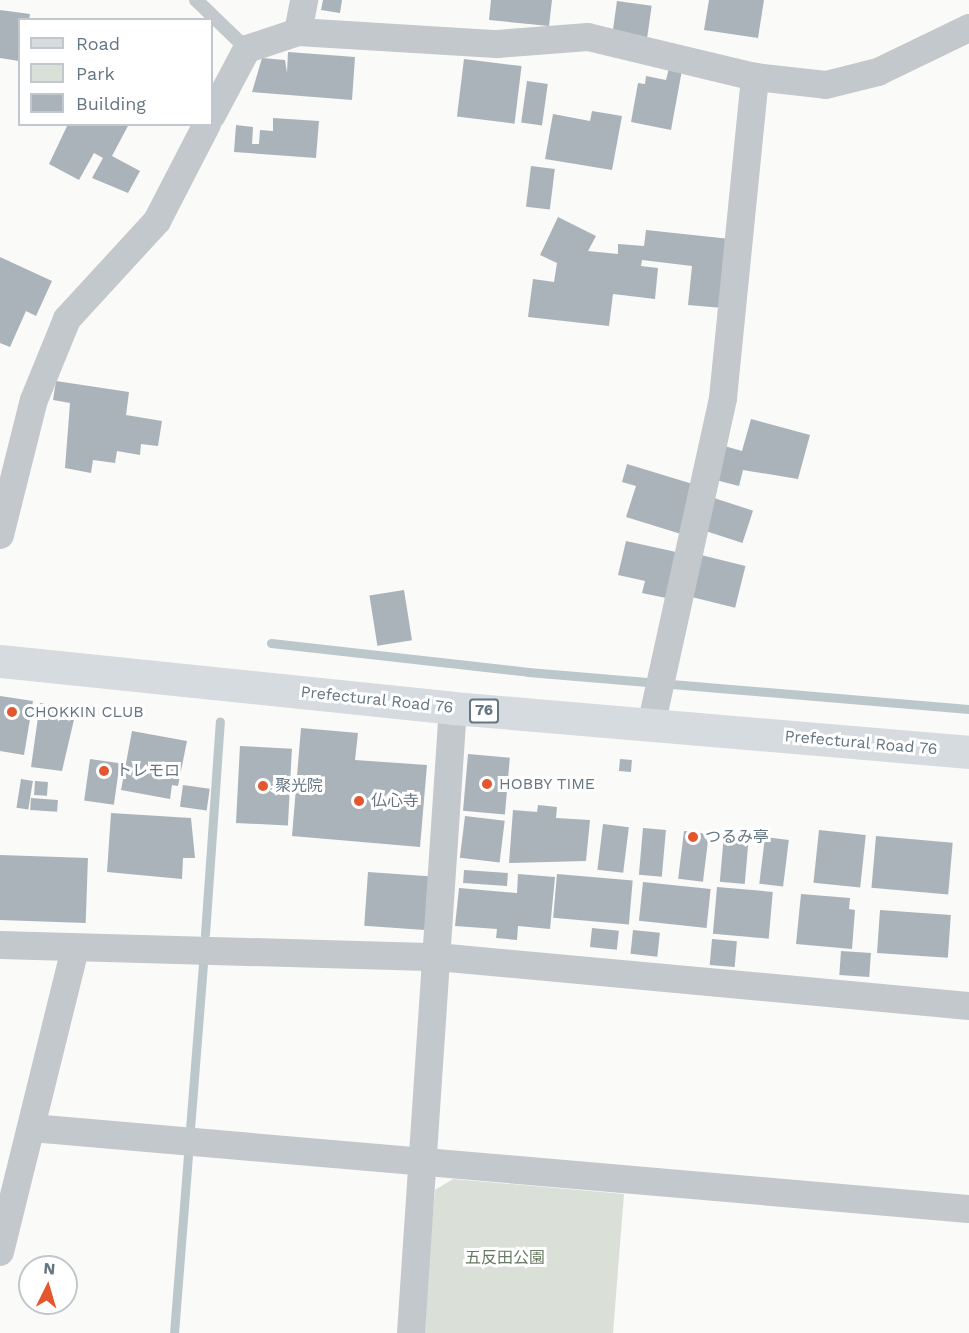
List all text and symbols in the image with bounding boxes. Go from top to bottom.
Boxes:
legend [18,18,213,126]
text: Road [76,33,120,54]
text: Park [76,63,115,84]
text: Building [76,93,146,114]
street label: Prefectural Road 76 [299,682,455,718]
road number: 76 [469,699,499,723]
place label: CHOKKIN CLUB [24,702,144,722]
marker: CHOKKIN CLUB [5,705,19,719]
street label: Prefectural Road 76 [783,727,939,759]
place label: トレモロ [116,761,180,781]
marker: トレモロ [97,764,111,778]
place label: HOBBY TIME [499,774,596,794]
place label: 聚光院 [275,776,323,796]
marker: HOBBY TIME [480,777,494,791]
marker: 聚光院 [256,779,270,793]
place label: 仏心寺 [371,791,419,811]
marker: 仏心寺 [352,794,366,808]
place label: つるみ亭 [705,827,769,847]
marker: つるみ亭 [686,830,700,844]
park label: 五反田公園 [465,1248,545,1268]
north arrow [18,1255,78,1315]
text: N [43,1259,56,1279]

